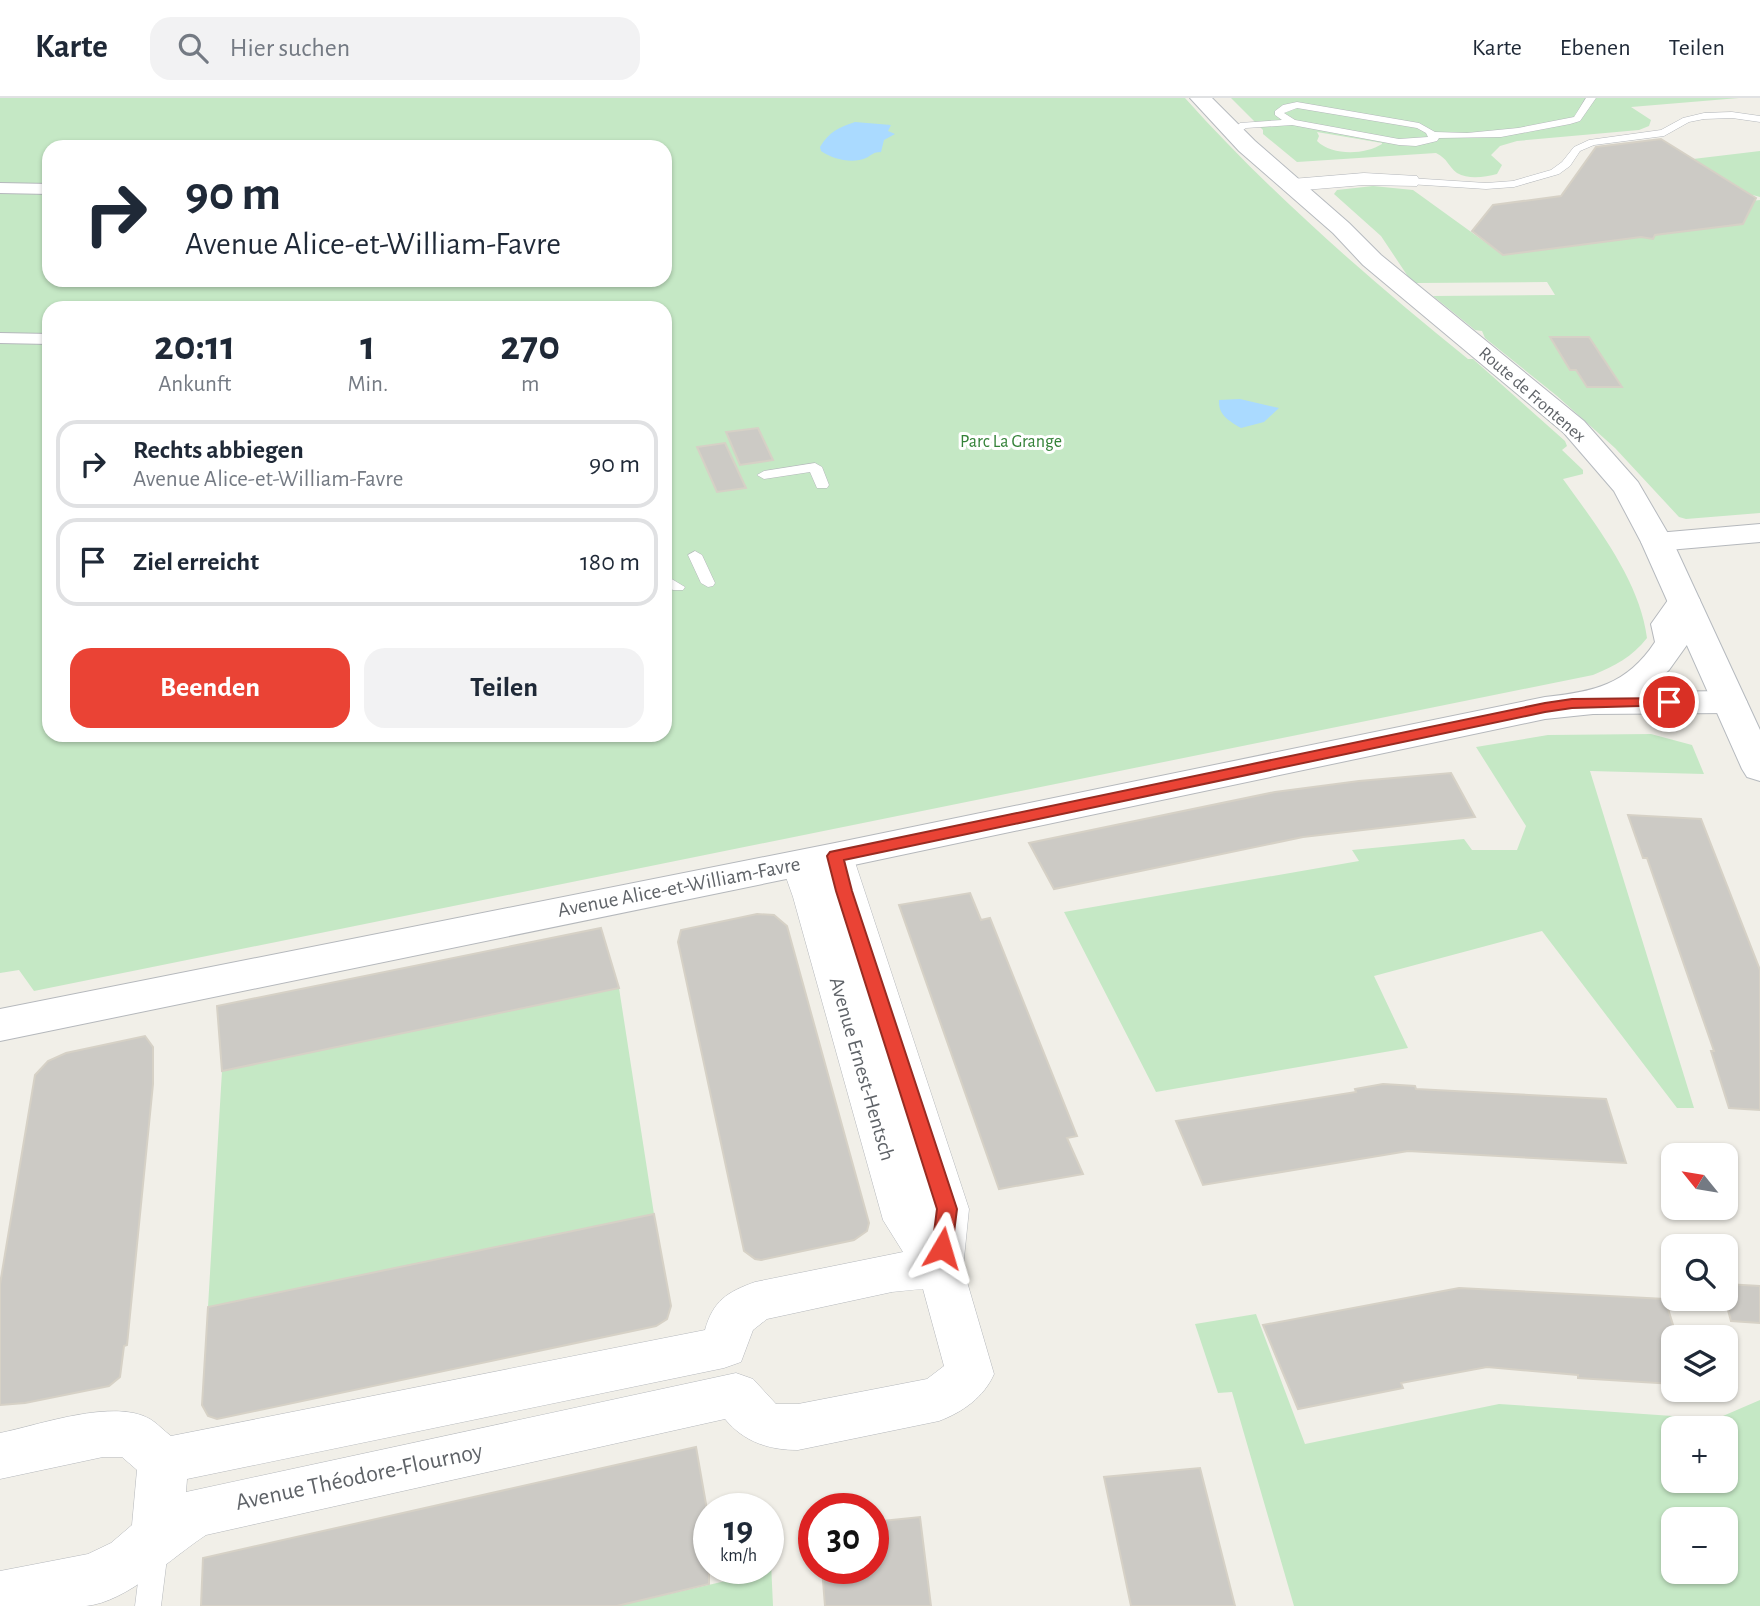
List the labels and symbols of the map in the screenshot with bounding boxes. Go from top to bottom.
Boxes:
street label: Route de Frontenex [1475,344,1589,446]
park label: Parc La Grange [960,433,1062,451]
pin [1639,672,1699,732]
street label: Avenue Alice-et-William-Favre [556,853,802,921]
street label: Avenue Ernest-Hentsch [826,975,898,1163]
north arrow [1661,1143,1738,1220]
position arrow [905,1211,979,1285]
street label: Avenue Théodore-Flournoy [233,1439,485,1515]
speed limit sign: 30 [798,1493,889,1584]

